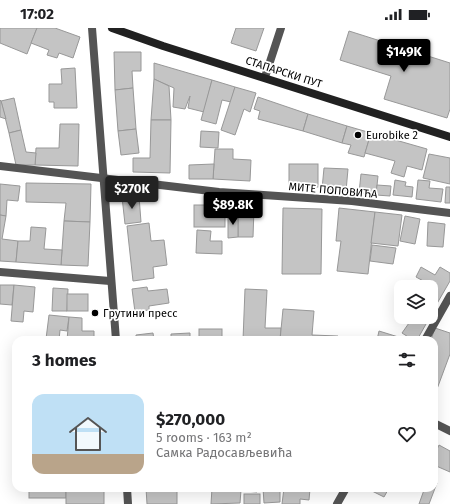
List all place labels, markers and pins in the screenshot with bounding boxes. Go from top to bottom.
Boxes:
pin: $149K [376,39,432,73]
place label: Eurobike 2 [366,129,418,142]
marker: Eurobike 2 [353,130,363,140]
pin: $270K [104,176,160,210]
pin: $89.8K [200,192,266,226]
place label: Грутини пресс [103,307,177,320]
marker: Грутини пресс [90,308,100,318]

